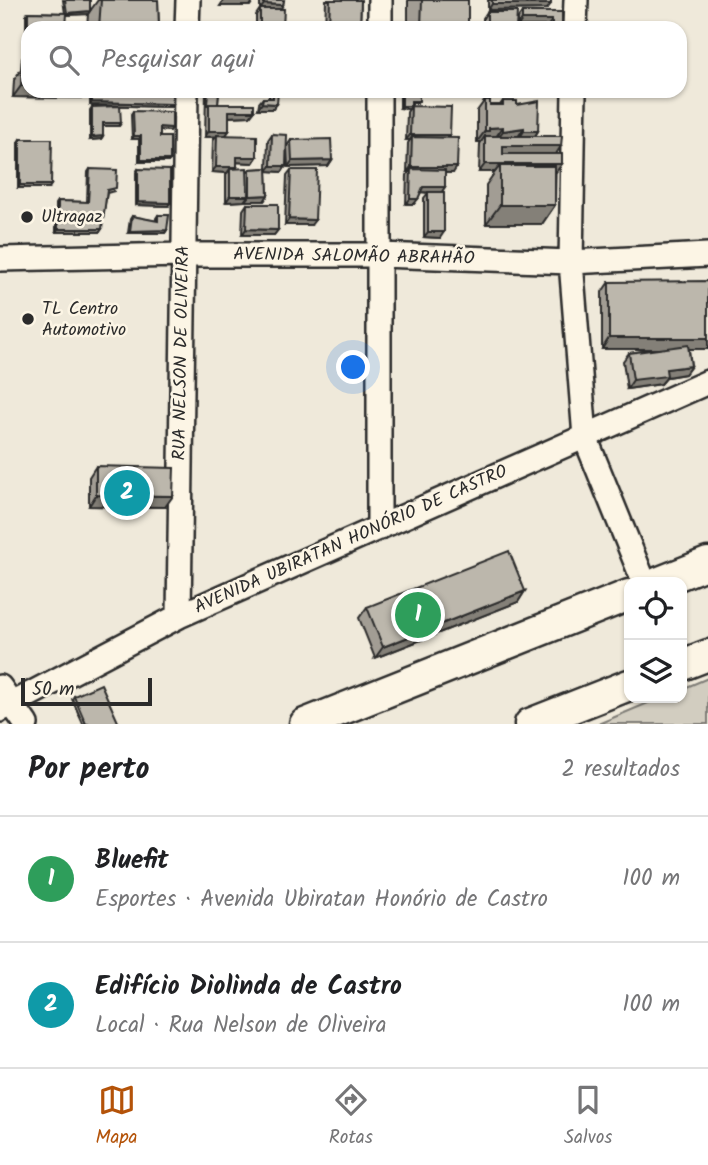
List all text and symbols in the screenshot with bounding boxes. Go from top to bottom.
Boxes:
search box [21,21,687,98]
text: Pesquisar aqui [101,39,254,81]
icon: search [45,41,83,79]
place label: Ultragaz [41,203,103,232]
marker: Ultragaz [19,209,35,225]
street label: AVENIDA SALOMÃO ABRAHÃO [233,240,475,274]
street label: RUA NELSON DE OLIVEIRA [166,245,198,461]
place label: TL Centro Automotivo [42,295,126,345]
marker: TL Centro Automotivo [20,311,36,327]
your location [336,350,370,384]
street label: AVENIDA UBIRATAN HONÓRIO DE CASTRO [190,458,512,622]
pin: 2 [104,467,150,519]
map controls [624,577,687,703]
button: locate [624,577,687,640]
pin: 1 [395,589,441,641]
button: layers [624,640,687,703]
scale bar [21,675,152,707]
text: 50 m [32,675,74,705]
text: Por perto [28,746,149,794]
text: 2 resultados [562,752,680,788]
text: Bluefit [95,840,169,882]
text: 1 [48,861,54,897]
text: 100 m [622,861,680,897]
text: Esportes · Avenida Ubiratan Honório de Castro [95,882,548,918]
text: Edifício Diolinda de Castro [95,966,402,1008]
text: 2 [44,987,58,1023]
text: 100 m [622,987,680,1023]
text: Local · Rua Nelson de Oliveira [95,1008,386,1044]
tab: Mapa [96,1081,138,1153]
tab: Rotas [329,1081,373,1153]
tab: Salvos [564,1081,612,1153]

